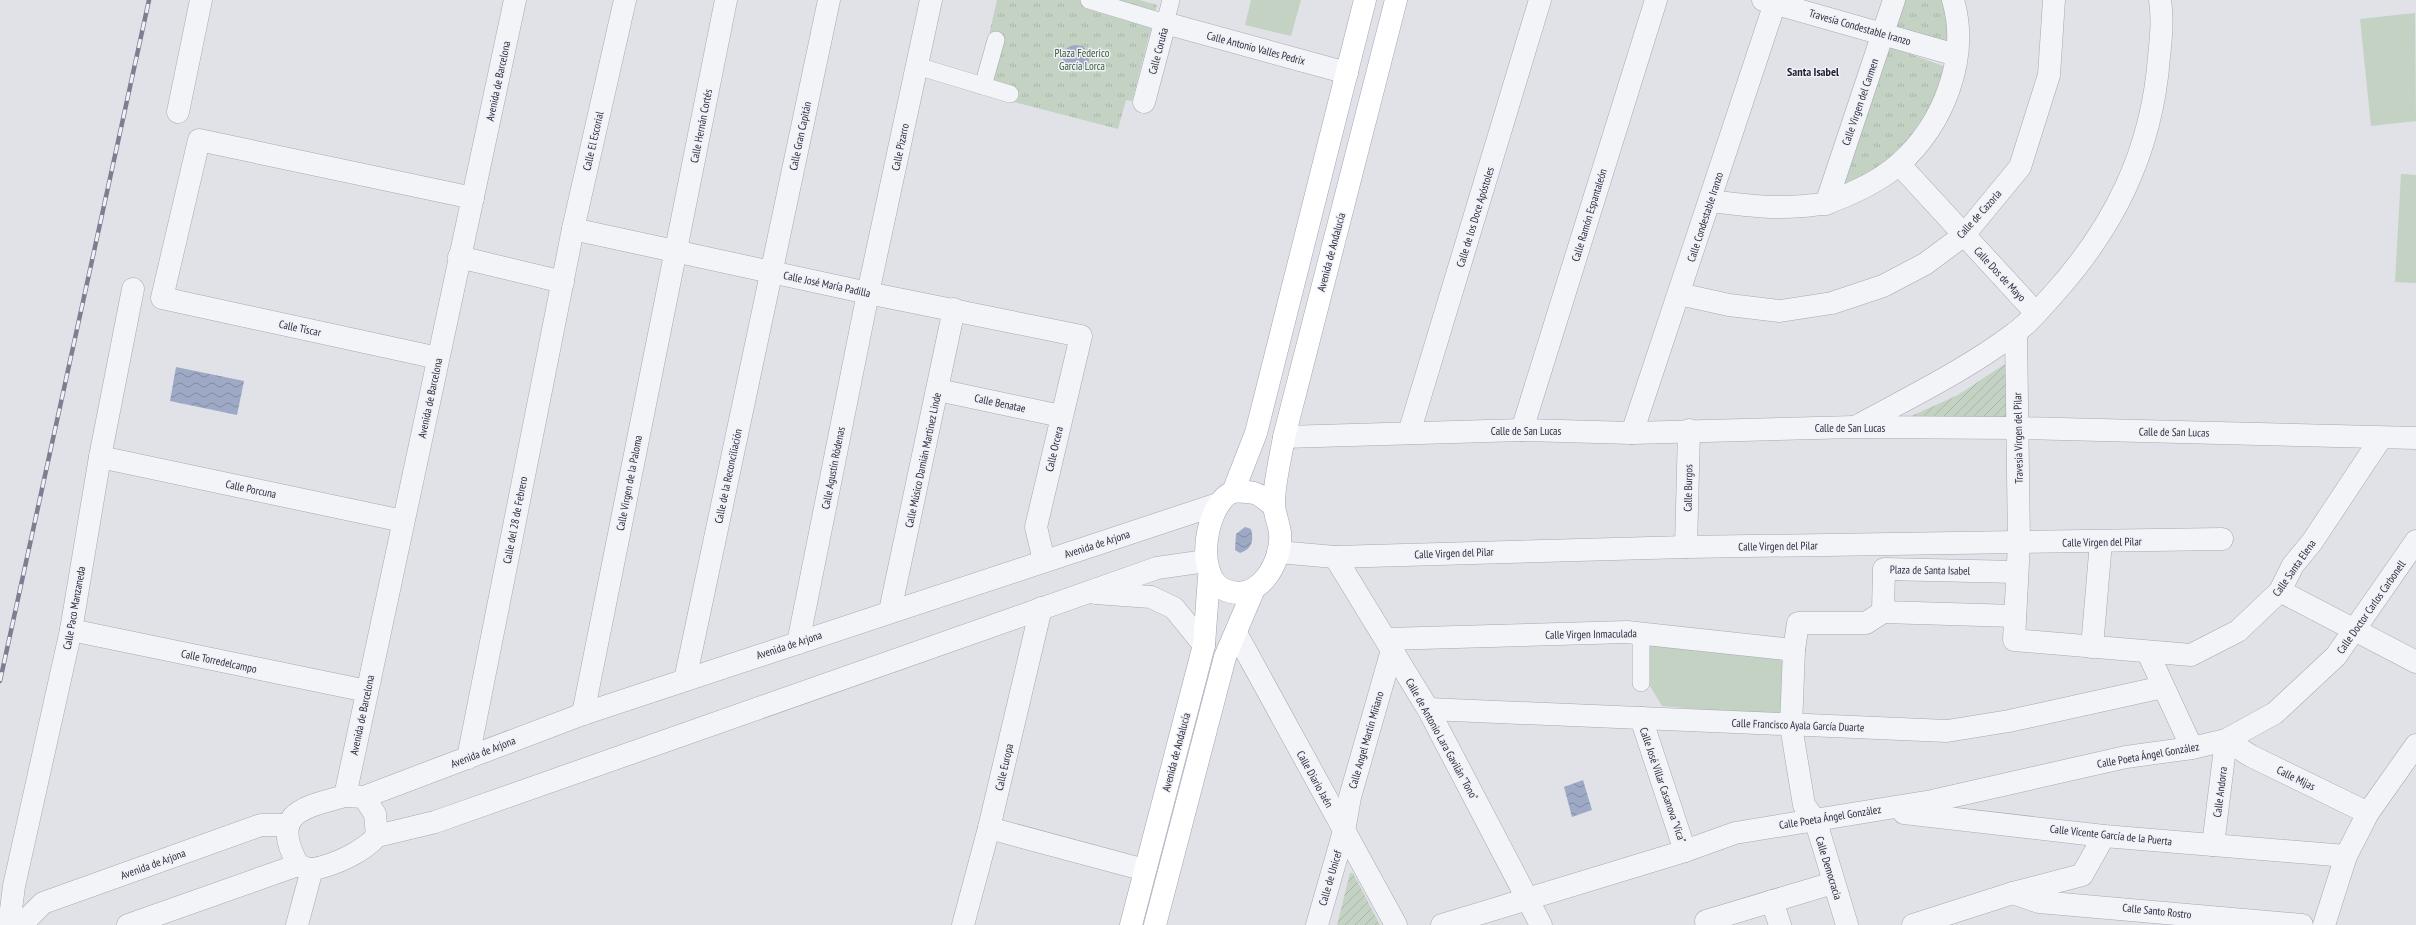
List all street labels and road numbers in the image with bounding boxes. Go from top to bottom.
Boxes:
street label: Travesía Condestable Iranzo [1807,6,1913,48]
street label: Calle Coruña [1145,26,1171,76]
street label: Calle Antonio Valles Pedrix [1205,28,1307,68]
street label: Avenida de Barcelona [483,40,513,122]
street label: Calle Virgen del Carmen [1839,57,1881,147]
street label: Calle Hernán Cortés [687,88,715,164]
street label: Calle Gran Capitán [786,100,814,172]
street label: Calle El Escorial [579,110,607,172]
street label: Calle Pizarro [888,122,912,172]
street label: Calle de los Doce Apóstoles [1453,165,1497,269]
street label: Calle Ramón Espantaleón [1568,167,1610,263]
street label: Calle Condestable Iranzo [1684,170,1726,264]
street label: Calle de Cazorla [1953,187,2005,241]
street label: Avenida de Andalucía [1314,211,1348,293]
street label: Calle Dos de Mayo [1971,244,2029,304]
street label: Calle José María Padilla [782,268,872,300]
street label: Calle Tíscar [278,317,322,339]
street label: Avenida de Barcelona [415,357,445,439]
street label: Calle Músico Damián Martínez Linde [902,391,944,529]
street label: Calle Benatae [973,391,1027,415]
street label: Travesía Virgen del Pilar [2010,392,2026,484]
street label: Calle de San Lucas [1815,421,1885,435]
street label: Calle de San Lucas [1491,424,1561,438]
street label: Calle de San Lucas [2139,424,2210,440]
street label: Calle Agustín Ródenas [818,425,848,510]
street label: Calle Orcera [1042,425,1066,473]
street label: Calle de la Reconciliación [711,427,745,525]
street label: Calle Virgen de la Paloma [613,434,645,532]
street label: Calle Burgos [1681,464,1695,512]
street label: Calle del 28 de Febrero [500,475,530,565]
street label: Calle Porcuna [224,477,278,501]
street label: Avenida de Arjona [1062,527,1132,561]
street label: Calle Virgen del Pilar [2062,534,2142,550]
street label: Calle Santa Elena [2269,537,2319,599]
street label: Calle Virgen del Pilar [1738,538,1818,554]
street label: Calle Virgen del Pilar [1414,545,1494,561]
street label: Calle Doctor Carlos Carbonell [2333,557,2409,656]
street label: Plaza de Santa Isabel [1890,562,1971,578]
street label: Calle Paco Manzaneda [60,565,88,651]
street label: Calle Virgen Inmaculada [1545,626,1637,642]
street label: Avenida de Arjona [754,628,824,662]
street label: Calle Torredelcampo [180,646,258,676]
street label: Avenida de Barcelona [347,674,377,756]
street label: Calle de Antonio Lara Gavilán "Tono" [1403,676,1481,802]
street label: Calle Angel Martín Miñano [1345,689,1387,790]
street label: Avenida de Andalucía [1159,711,1193,793]
street label: Calle Francisco Ayala García Duarte [1731,716,1865,734]
street label: Calle José Villar Casanova "Vica" [1637,726,1689,844]
street label: Avenida de Arjona [449,733,517,771]
street label: Calle Poeta Ángel González [2096,739,2200,771]
street label: Calle Europa [992,742,1016,792]
street label: Calle Diario Jaén [1294,748,1336,810]
street label: Calle Mijas [2274,763,2318,793]
street label: Calle Andorra [2210,766,2230,818]
street label: Calle Poeta Ángel González [1778,802,1882,832]
street label: Calle Vicente García de la Puerta [2049,822,2173,848]
street label: Calle Democracia [1813,835,1845,901]
street label: Avenida de Arjona [119,846,187,882]
street label: Calle de Unicef [1315,848,1345,907]
street label: Calle Santo Rostro [2122,900,2192,922]

